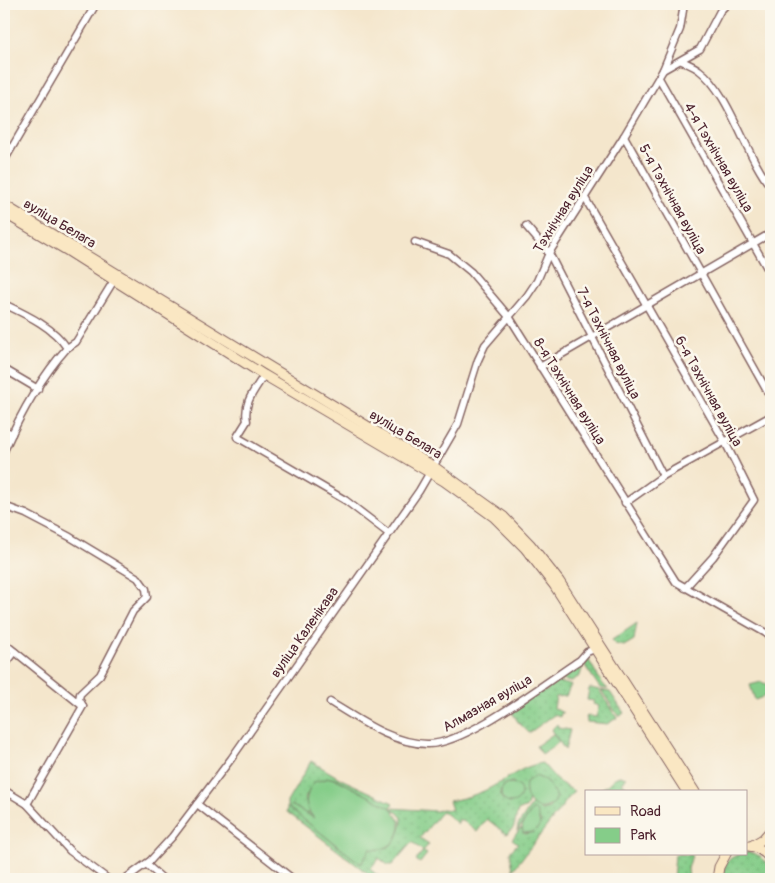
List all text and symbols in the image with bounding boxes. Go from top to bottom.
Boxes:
street label: 4-я Тэхнічная вуліца [680,99,757,215]
street label: 5-я Тэхнічная вуліца [635,141,710,257]
street label: Тэхнічная вуліца [530,162,597,256]
street label: вуліца Белага [20,195,99,252]
street label: 7-я Тэхнічная вуліца [573,285,644,402]
street label: 6-я Тэхнічная вуліца [671,333,746,449]
street label: 8-я Тэхнічная вуліца [530,335,609,448]
street label: вуліца Белага [366,406,445,463]
street label: вуліца Каленікава [267,584,342,681]
street label: Алмазная вуліца [440,671,535,736]
legend [585,790,748,856]
text: Road [630,802,661,821]
text: Park [630,826,657,845]

